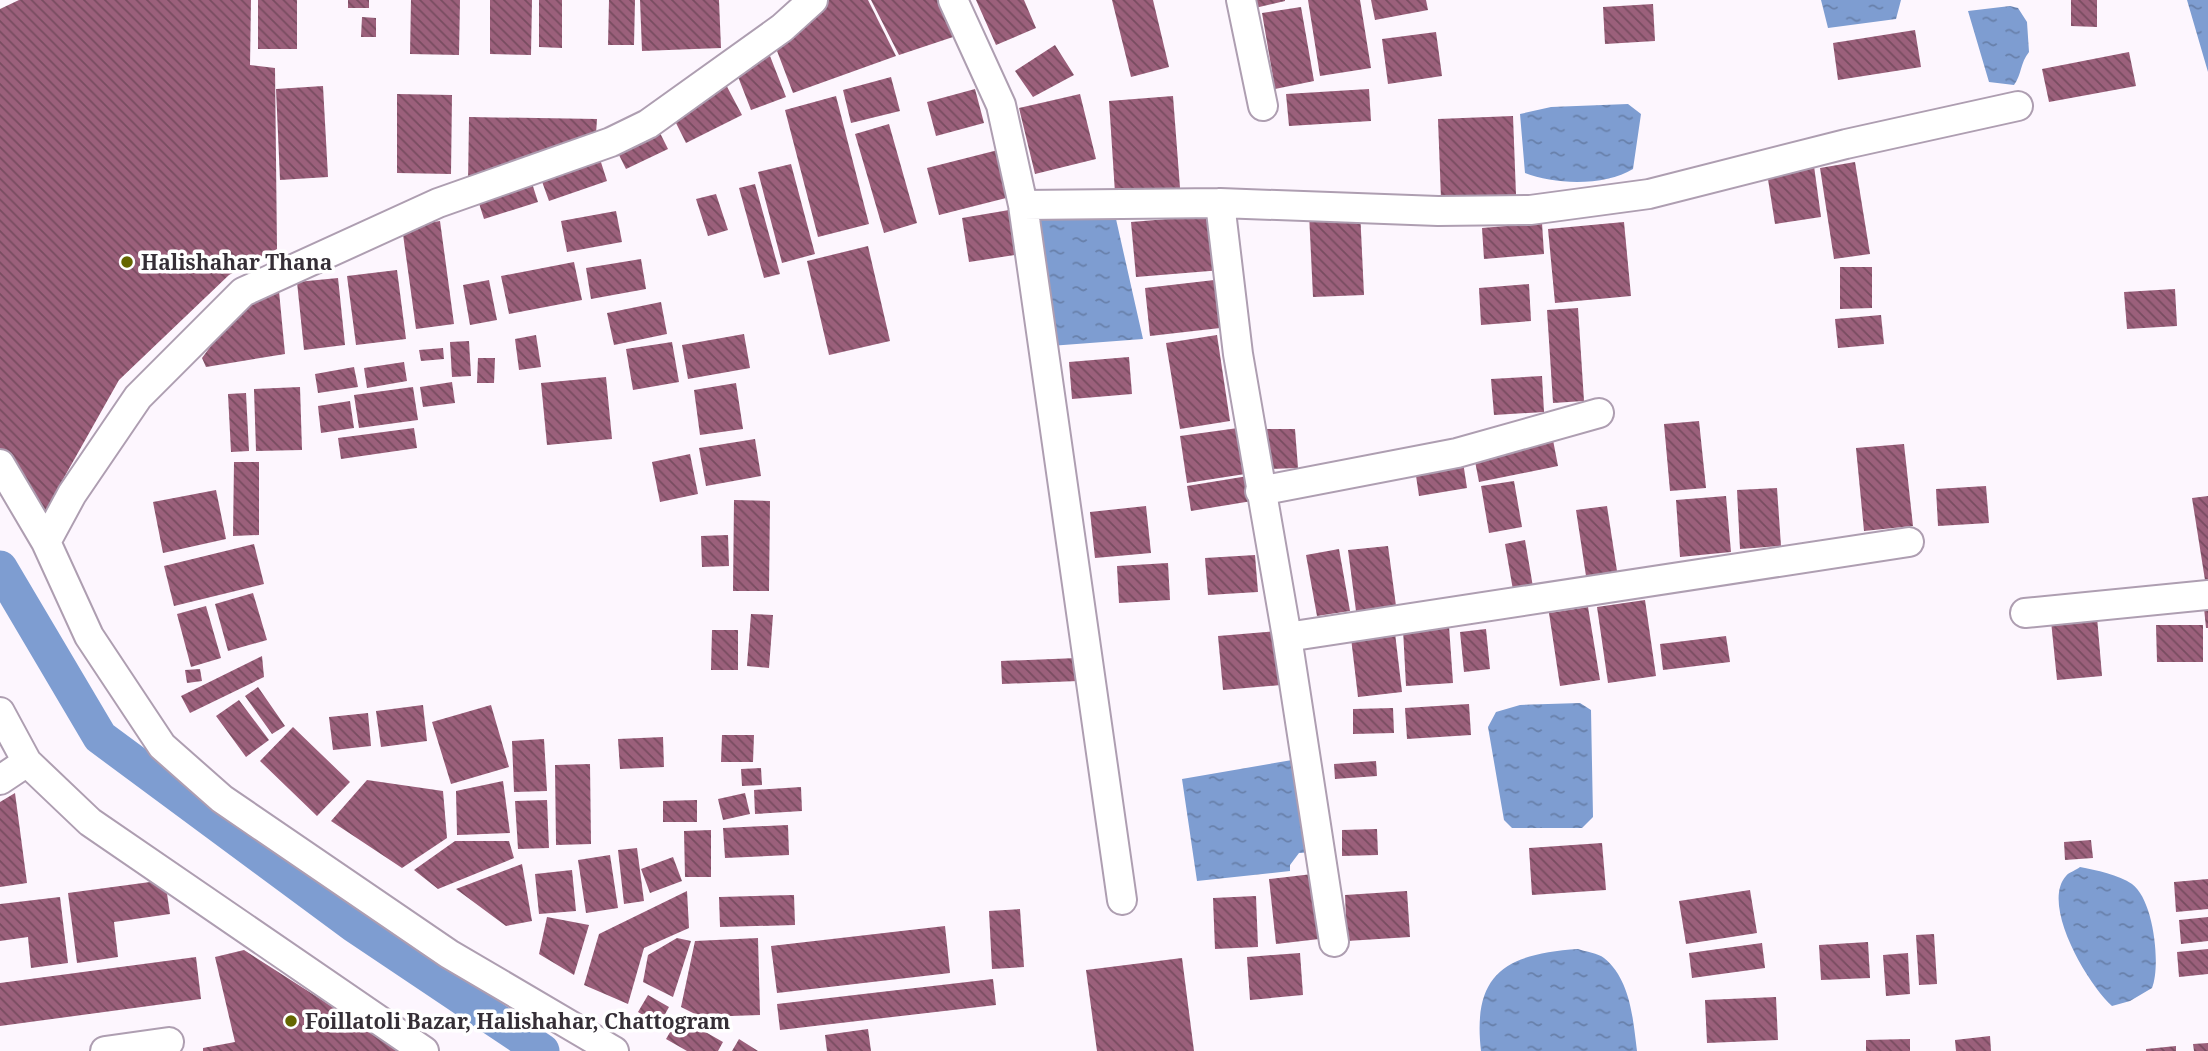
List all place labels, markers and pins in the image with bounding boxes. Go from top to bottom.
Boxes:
place label: Halishahar Thana [141,248,332,276]
marker: Halishahar Thana [119,254,135,270]
place label: Foillatoli Bazar, Halishahar, Chattogram [305,1007,731,1035]
marker: Foillatoli Bazar, Halishahar, Chattogram [283,1013,299,1029]

